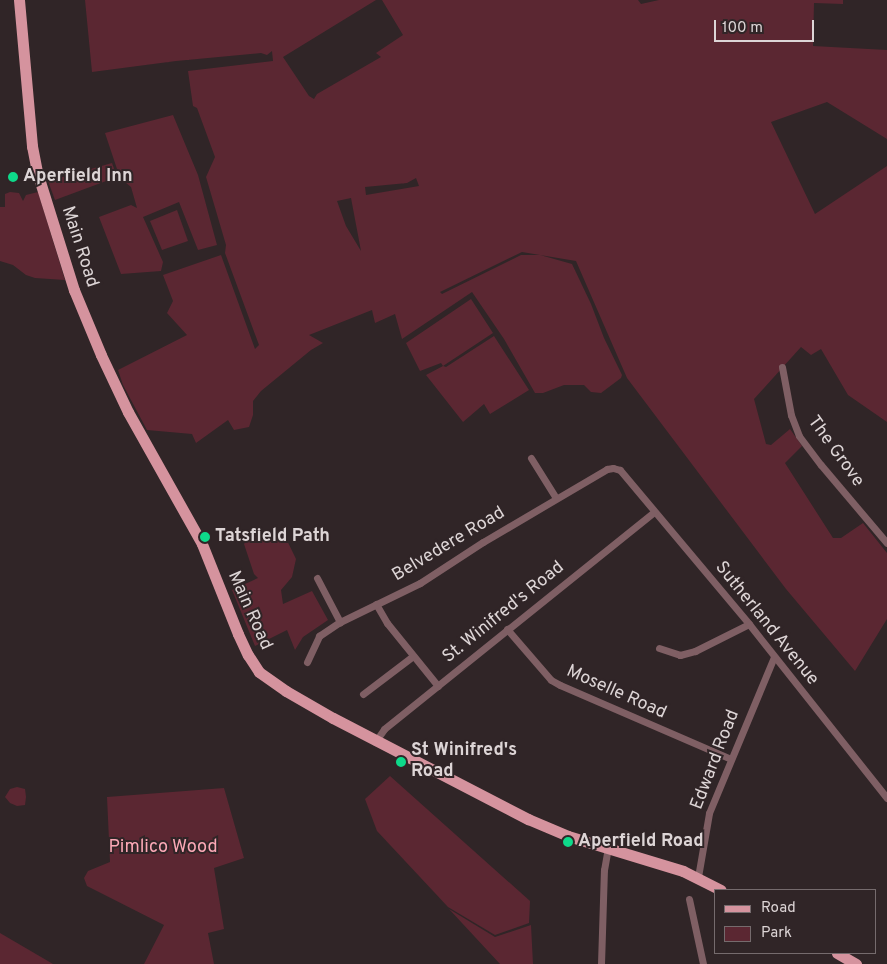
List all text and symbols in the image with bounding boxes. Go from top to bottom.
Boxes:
scale bar [717,10,817,42]
text: 100 m [722,19,763,38]
place label: Aperfield Inn [23,166,133,188]
marker: Aperfield Inn [7,171,19,183]
street label: Main Road [56,204,102,290]
street label: The Grove [802,412,868,492]
street label: Belvedere Road [389,503,509,587]
place label: Tatsfield Path [215,526,330,548]
marker: Tatsfield Path [199,531,211,543]
street label: St. Winifred's Road [439,557,569,669]
street label: Sutherland Avenue [709,557,823,691]
street label: Main Road [222,568,276,654]
street label: Moselle Road [563,661,669,725]
street label: Edward Road [687,707,745,813]
place label: St Winifred's Road [411,741,517,784]
marker: St Winifred's Road [395,756,407,768]
place label: Aperfield Road [578,831,704,853]
marker: Aperfield Road [562,836,574,848]
park label: Pimlico Wood [108,837,218,859]
legend [714,889,877,954]
text: Road [761,899,796,918]
text: Park [761,924,792,943]

